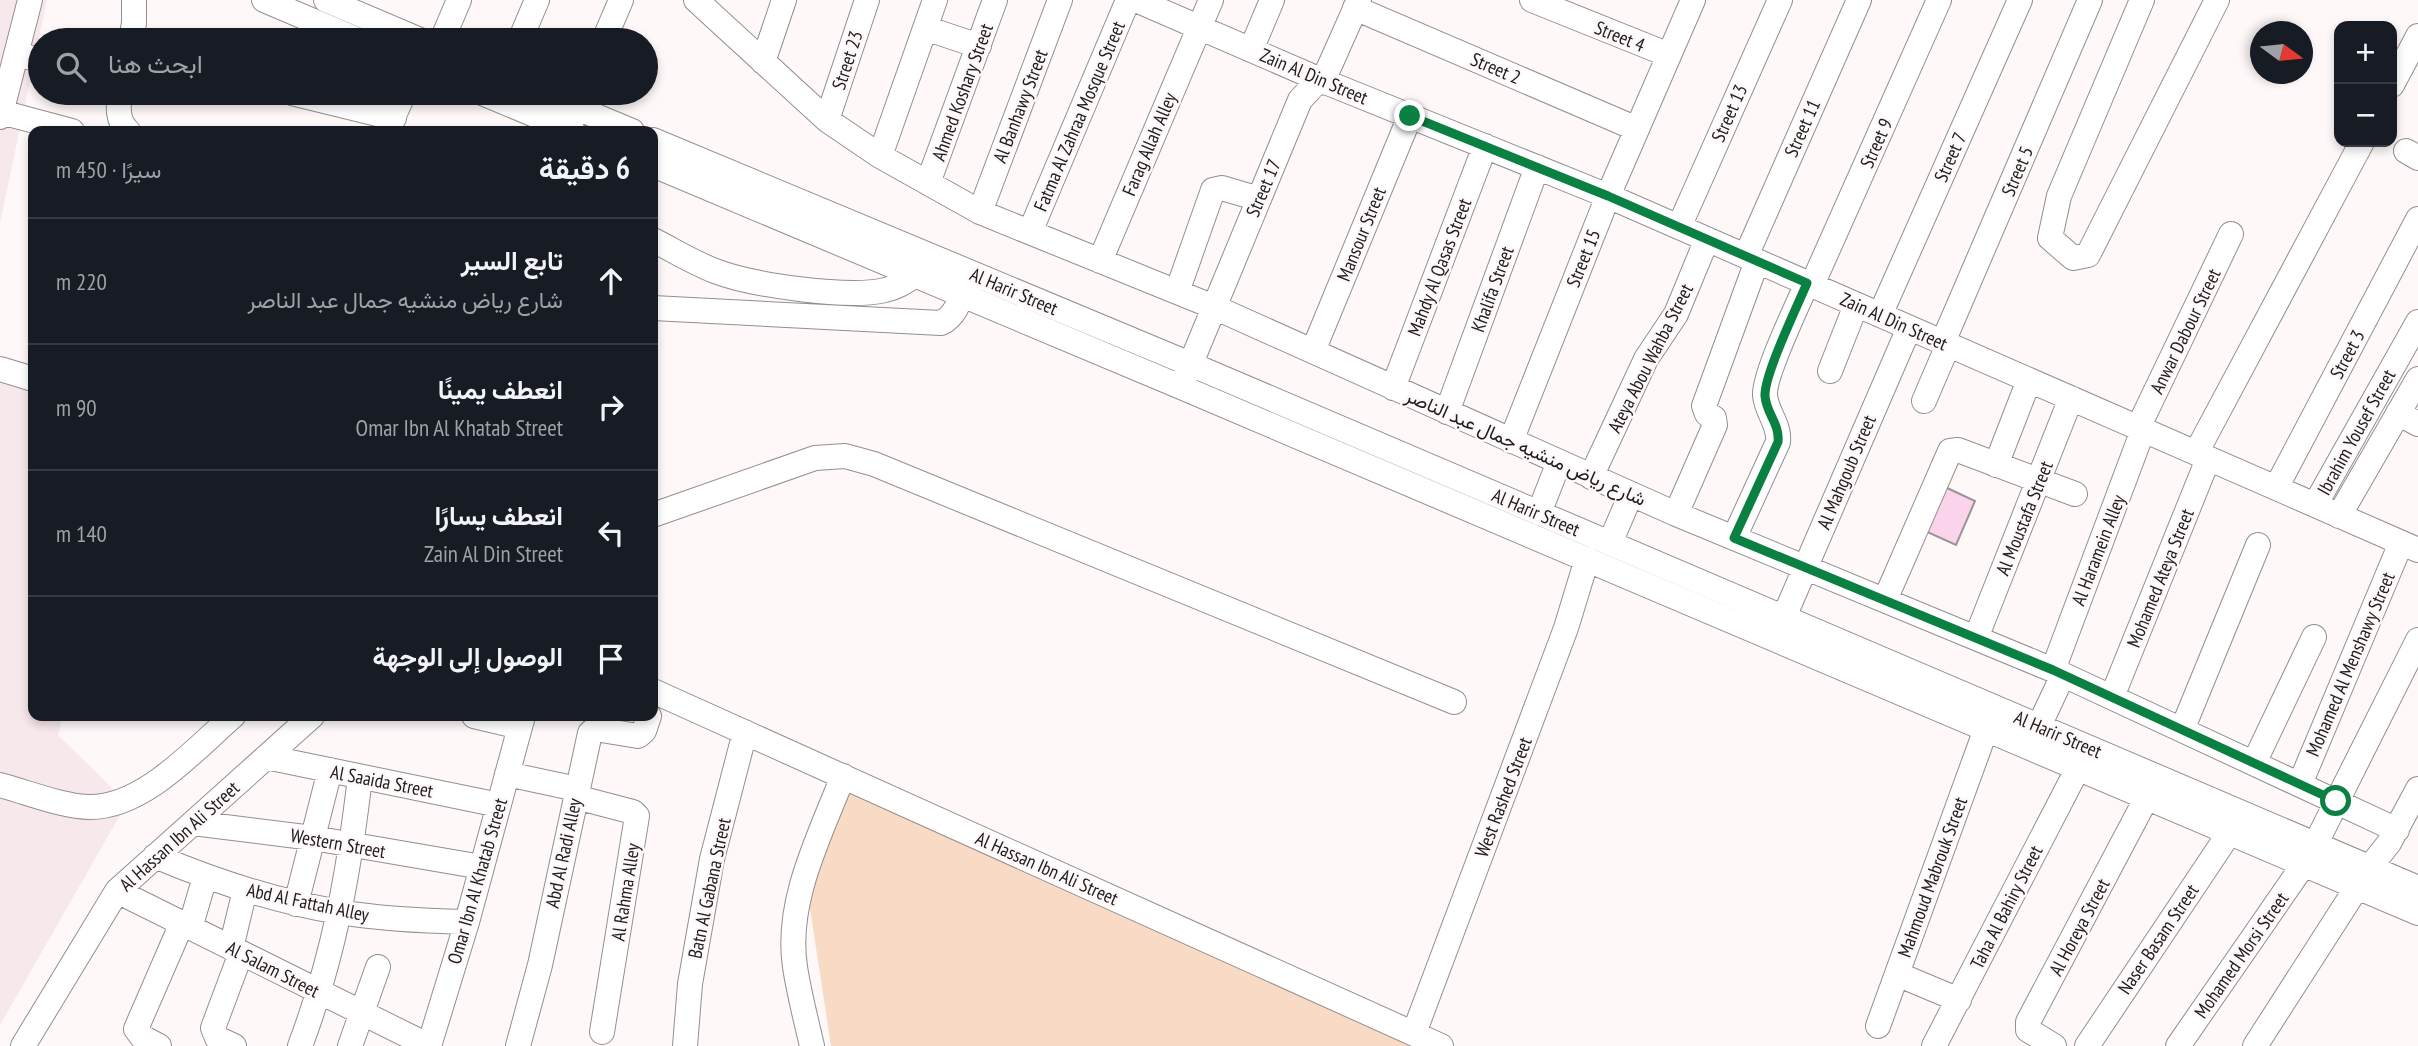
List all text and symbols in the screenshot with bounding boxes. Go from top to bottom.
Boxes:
street label: Street 4 [1591,15,1649,57]
street label: Fatma Al Zahraa Mosque Street [1028,17,1130,215]
street label: Ahmed Koshary Street [926,19,998,164]
north arrow [2250,21,2313,84]
map controls [2334,21,2397,147]
button: + [2334,21,2397,84]
search box [28,28,658,105]
street label: Street 23 [826,28,868,92]
street label: Zain Al Din Street [1256,43,1372,110]
street label: Al Banhawy Street [987,45,1053,166]
text: ابحث هنا [108,47,203,80]
street label: Street 2 [1467,47,1525,89]
icon: search [52,48,90,86]
street label: Street 13 [1706,80,1752,146]
button: − [2334,84,2397,147]
street label: Farag Allah Alley [1117,88,1182,199]
street label: Street 11 [1779,95,1825,161]
route end [1394,100,1425,131]
street label: Street 9 [1854,114,1898,172]
street label: Street 7 [1928,128,1972,186]
street label: Street 5 [1996,142,2038,200]
text: 6 دقيقة [539,148,630,187]
text: سيرًا · 450 m [56,155,162,184]
street label: Street 17 [1240,155,1286,221]
street label: Mansour Street [1331,183,1391,285]
street label: Mahdy Al Qasas Street [1402,194,1477,339]
street label: Street 15 [1561,225,1605,291]
street label: Khalifa Street [1465,242,1519,335]
text: تابع السير [461,244,563,277]
icon: ahead [592,262,630,300]
street label: Al Harir Street [966,262,1062,321]
street label: Anwar Dabour Street [2144,264,2226,397]
text: 220 m [56,267,107,296]
street label: Ateya Abou Wahba Street [1602,279,1698,437]
text: شارع رياض منشيه جمال عبد الناصر [248,285,563,314]
street label: Zain Al Din Street [1837,287,1952,356]
street label: Street 3 [2324,325,2370,383]
street label: Ibrahim Yousef Street [2312,364,2401,499]
text: انعطف يمينًا [438,373,563,406]
street label: شارع رياض منشيه جمال عبد الناصر [1401,383,1650,512]
icon: right [592,388,630,426]
text: 90 m [56,393,97,422]
street label: Al Mahgoub Street [1811,411,1881,533]
text: Omar Ibn Al Khatab Street [356,413,563,442]
street label: Al Moustafa Street [1990,457,2058,579]
street label: Al Harir Street [1488,483,1584,542]
street label: Al Haramein Alley [2066,490,2130,609]
text: انعطف يسارًا [435,499,563,532]
street label: Mohamed Ateya Street [2121,504,2199,651]
icon: left [592,514,630,552]
text: 140 m [56,519,107,548]
text: Zain Al Din Street [424,539,563,568]
street label: Mohamed Al Menshawy Street [2300,568,2400,760]
text: الوصول إلى الوجهة [373,640,563,673]
icon: arrive [592,640,630,678]
street label: Al Harir Street [2010,705,2106,764]
street label: West Rashed Street [1469,733,1537,860]
street label: Al Saaida Street [329,759,436,803]
street label: Al Hassan Ibn Ali Street [114,775,245,896]
route start [2320,785,2351,816]
street label: Mahmoud Mabrouk Street [1892,793,1972,961]
street label: Omar Ibn Al Khatab Street [442,795,512,967]
street label: Abd Al Radi Alley [540,795,587,910]
street label: Batn Al Gabana Street [682,815,736,961]
street label: Western Street [289,823,388,863]
street label: Al Hassan Ibn Ali Street [972,826,1123,910]
street label: Taha Al Bahiry Street [1965,840,2048,973]
street label: Al Rahma Alley [605,841,645,943]
street label: Al Horeya Street [2043,874,2115,980]
street label: Abd Al Fattah Alley [245,877,372,927]
street label: Naser Basam Street [2112,879,2204,999]
street label: Mohamed Morsi Street [2189,887,2294,1023]
street label: Al Salam Street [223,935,324,1003]

